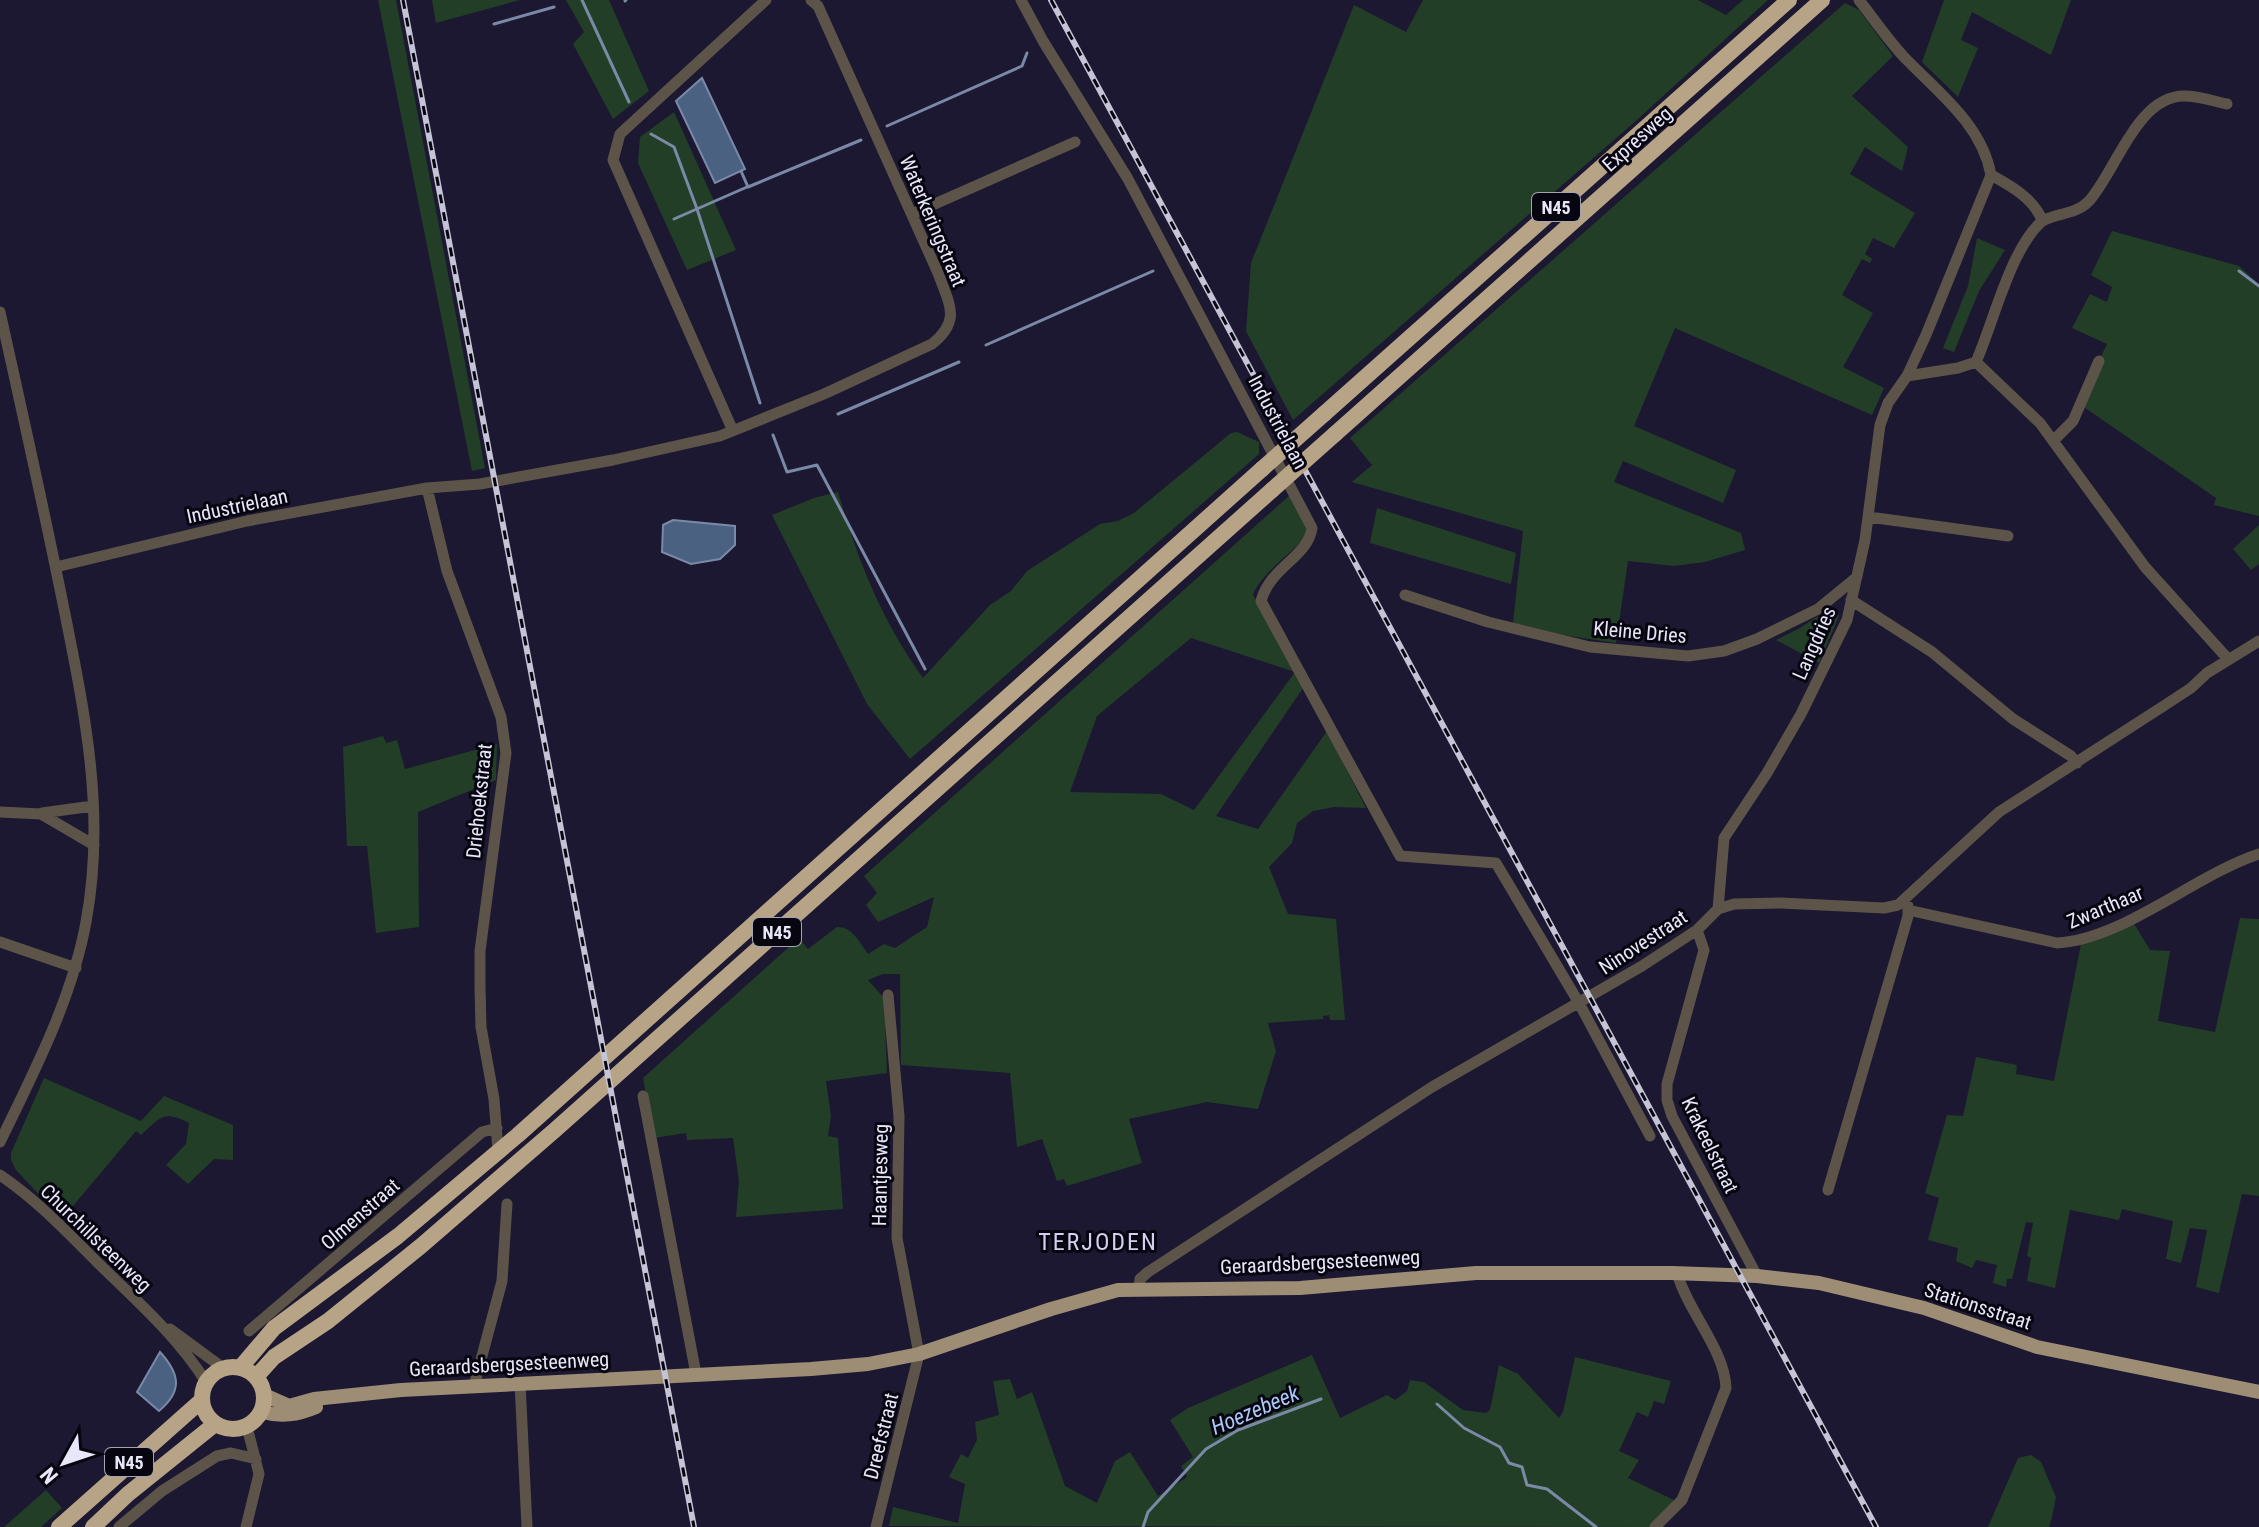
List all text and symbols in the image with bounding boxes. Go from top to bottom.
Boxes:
street label: Expresweg [1597,102,1677,176]
street label: Waterkeringstraat [895,152,971,290]
road number: N45 [1532,193,1580,221]
street label: Industrielaan [1243,371,1313,473]
street label: Industrielaan [184,484,290,528]
street label: Langdries [1787,603,1841,683]
street label: Kleine Dries [1592,616,1688,648]
street label: Driehoekstraat [461,742,497,860]
street label: Zwarthaar [2063,880,2147,934]
street label: Ninovestraat [1594,905,1692,979]
road number: N45 [753,918,801,946]
street label: Krakeelstraat [1676,1093,1744,1197]
street label: Haantjesweg [867,1124,893,1226]
street label: Olmenstraat [316,1173,404,1255]
street label: Churchillsteenweg [36,1179,156,1297]
district label: TERJODEN [1038,1228,1158,1256]
street label: Geraardsbergsesteenweg [1219,1245,1421,1279]
street label: Stationsstraat [1921,1277,2035,1335]
street label: Geraardsbergsesteenweg [408,1347,610,1381]
water label: Hoezebeek [1207,1380,1303,1440]
street label: Dreefstraat [859,1390,903,1482]
north arrow [24,1423,104,1503]
road number: N45 [105,1448,153,1476]
text: N [35,1462,63,1489]

